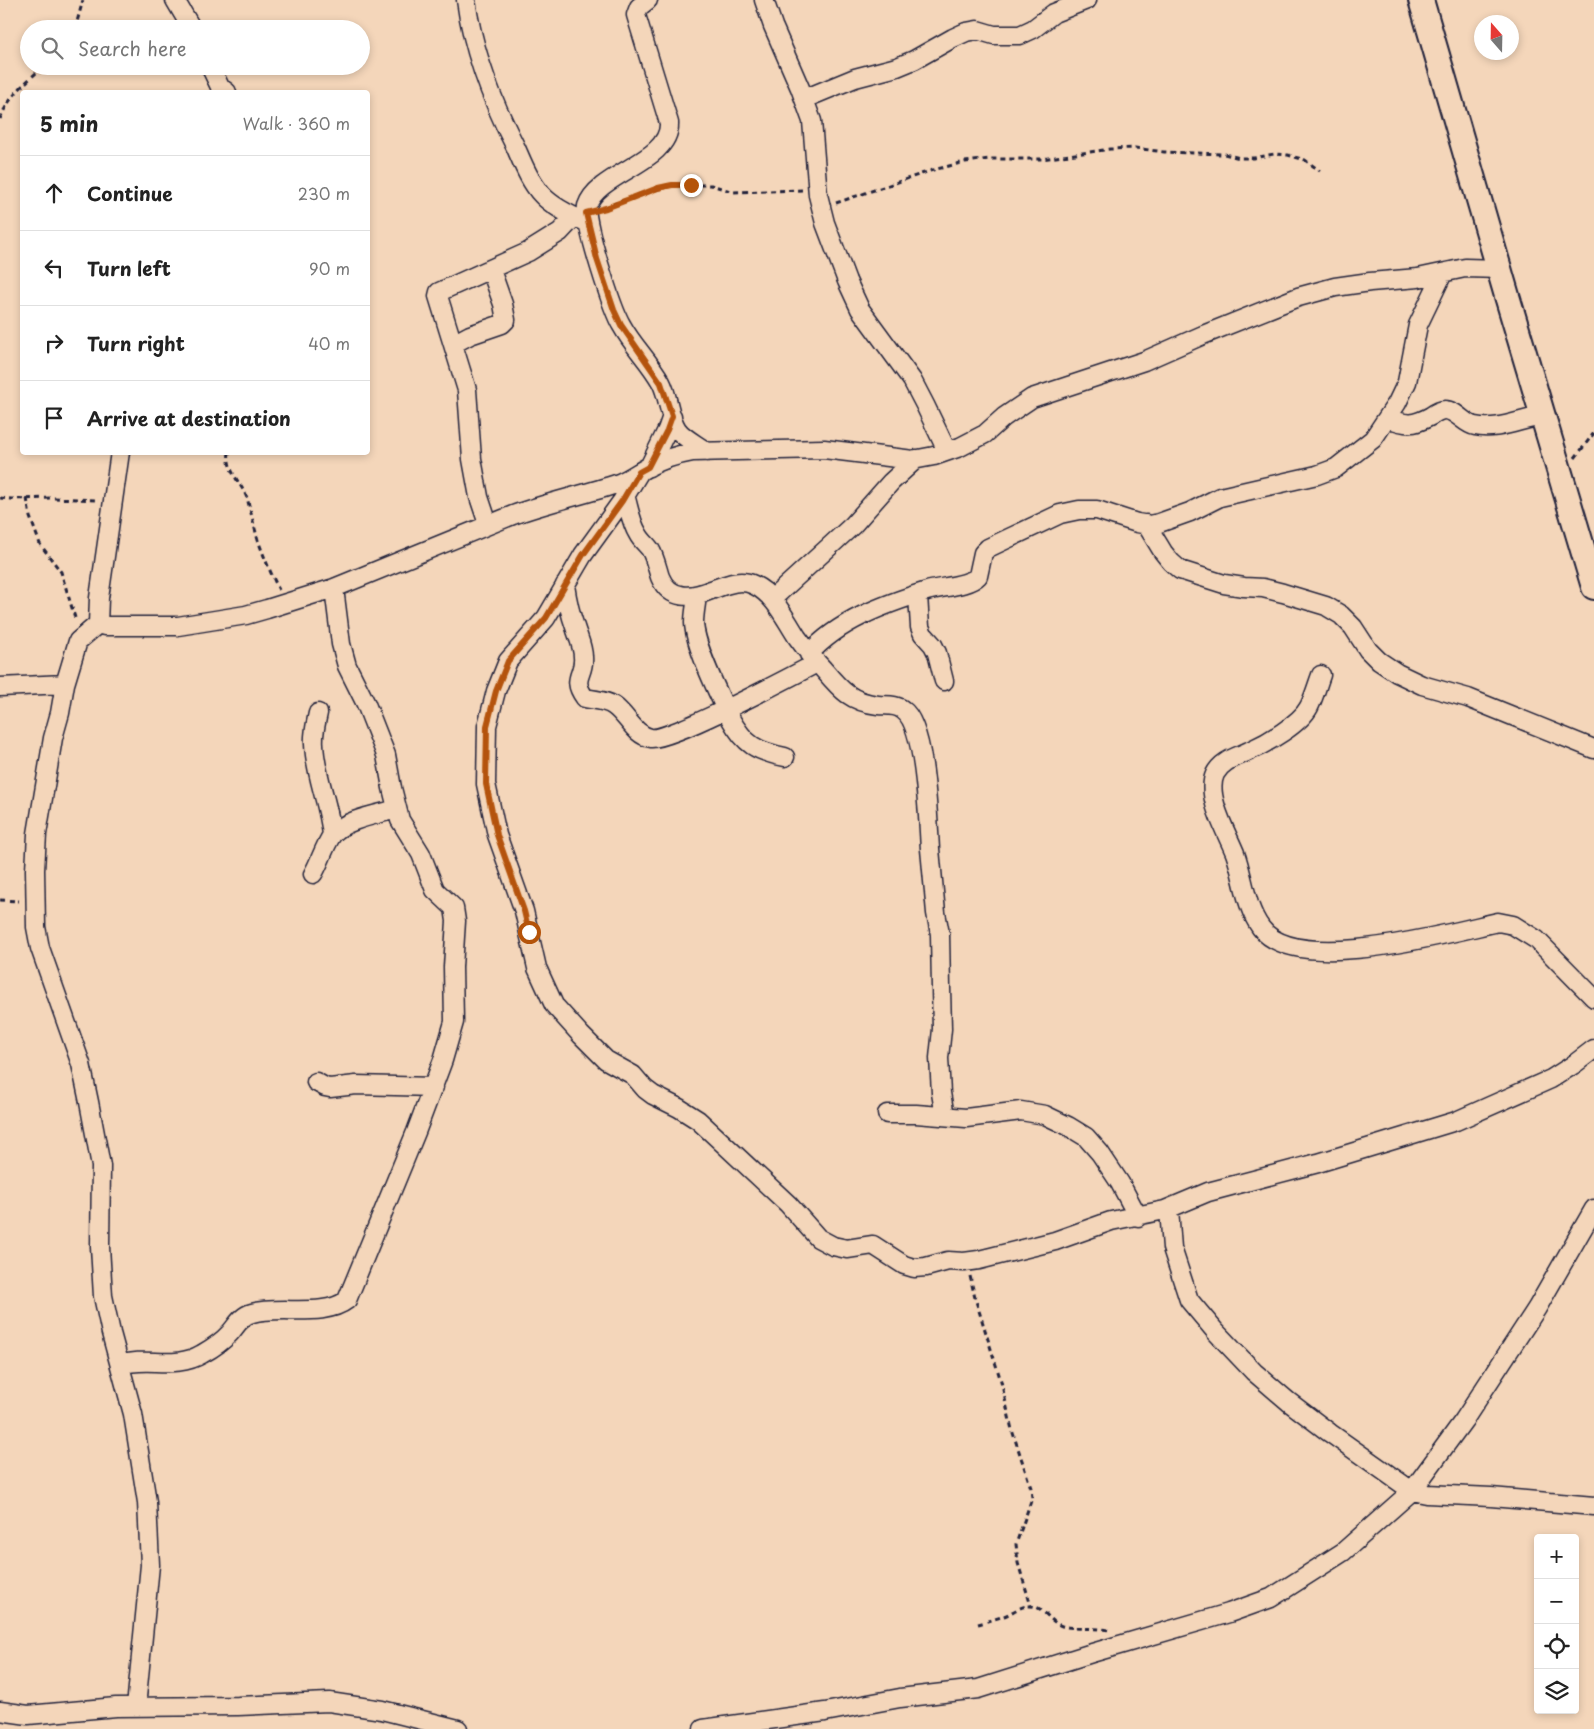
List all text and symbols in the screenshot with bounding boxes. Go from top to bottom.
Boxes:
north arrow [1474,15,1519,60]
search box [20,20,370,75]
icon: search [38,34,66,62]
text: Search here [78,34,187,62]
text: 5 min [40,107,98,139]
text: Walk · 360 m [243,111,350,135]
route end [680,174,703,197]
icon: ahead [40,179,68,207]
text: Continue [87,179,173,207]
text: 230 m [298,181,350,205]
icon: left [40,254,68,282]
text: Turn left [87,254,171,282]
text: 90 m [309,256,350,280]
icon: right [40,329,68,357]
text: Turn right [87,329,185,357]
text: 40 m [308,331,350,355]
icon: arrive [40,404,68,432]
text: Arrive at destination [87,404,291,432]
route start [518,921,541,944]
map controls [1534,1534,1579,1714]
button: + [1534,1534,1579,1579]
button: − [1534,1579,1579,1624]
button: locate [1534,1624,1579,1669]
button: layers [1534,1669,1579,1714]

